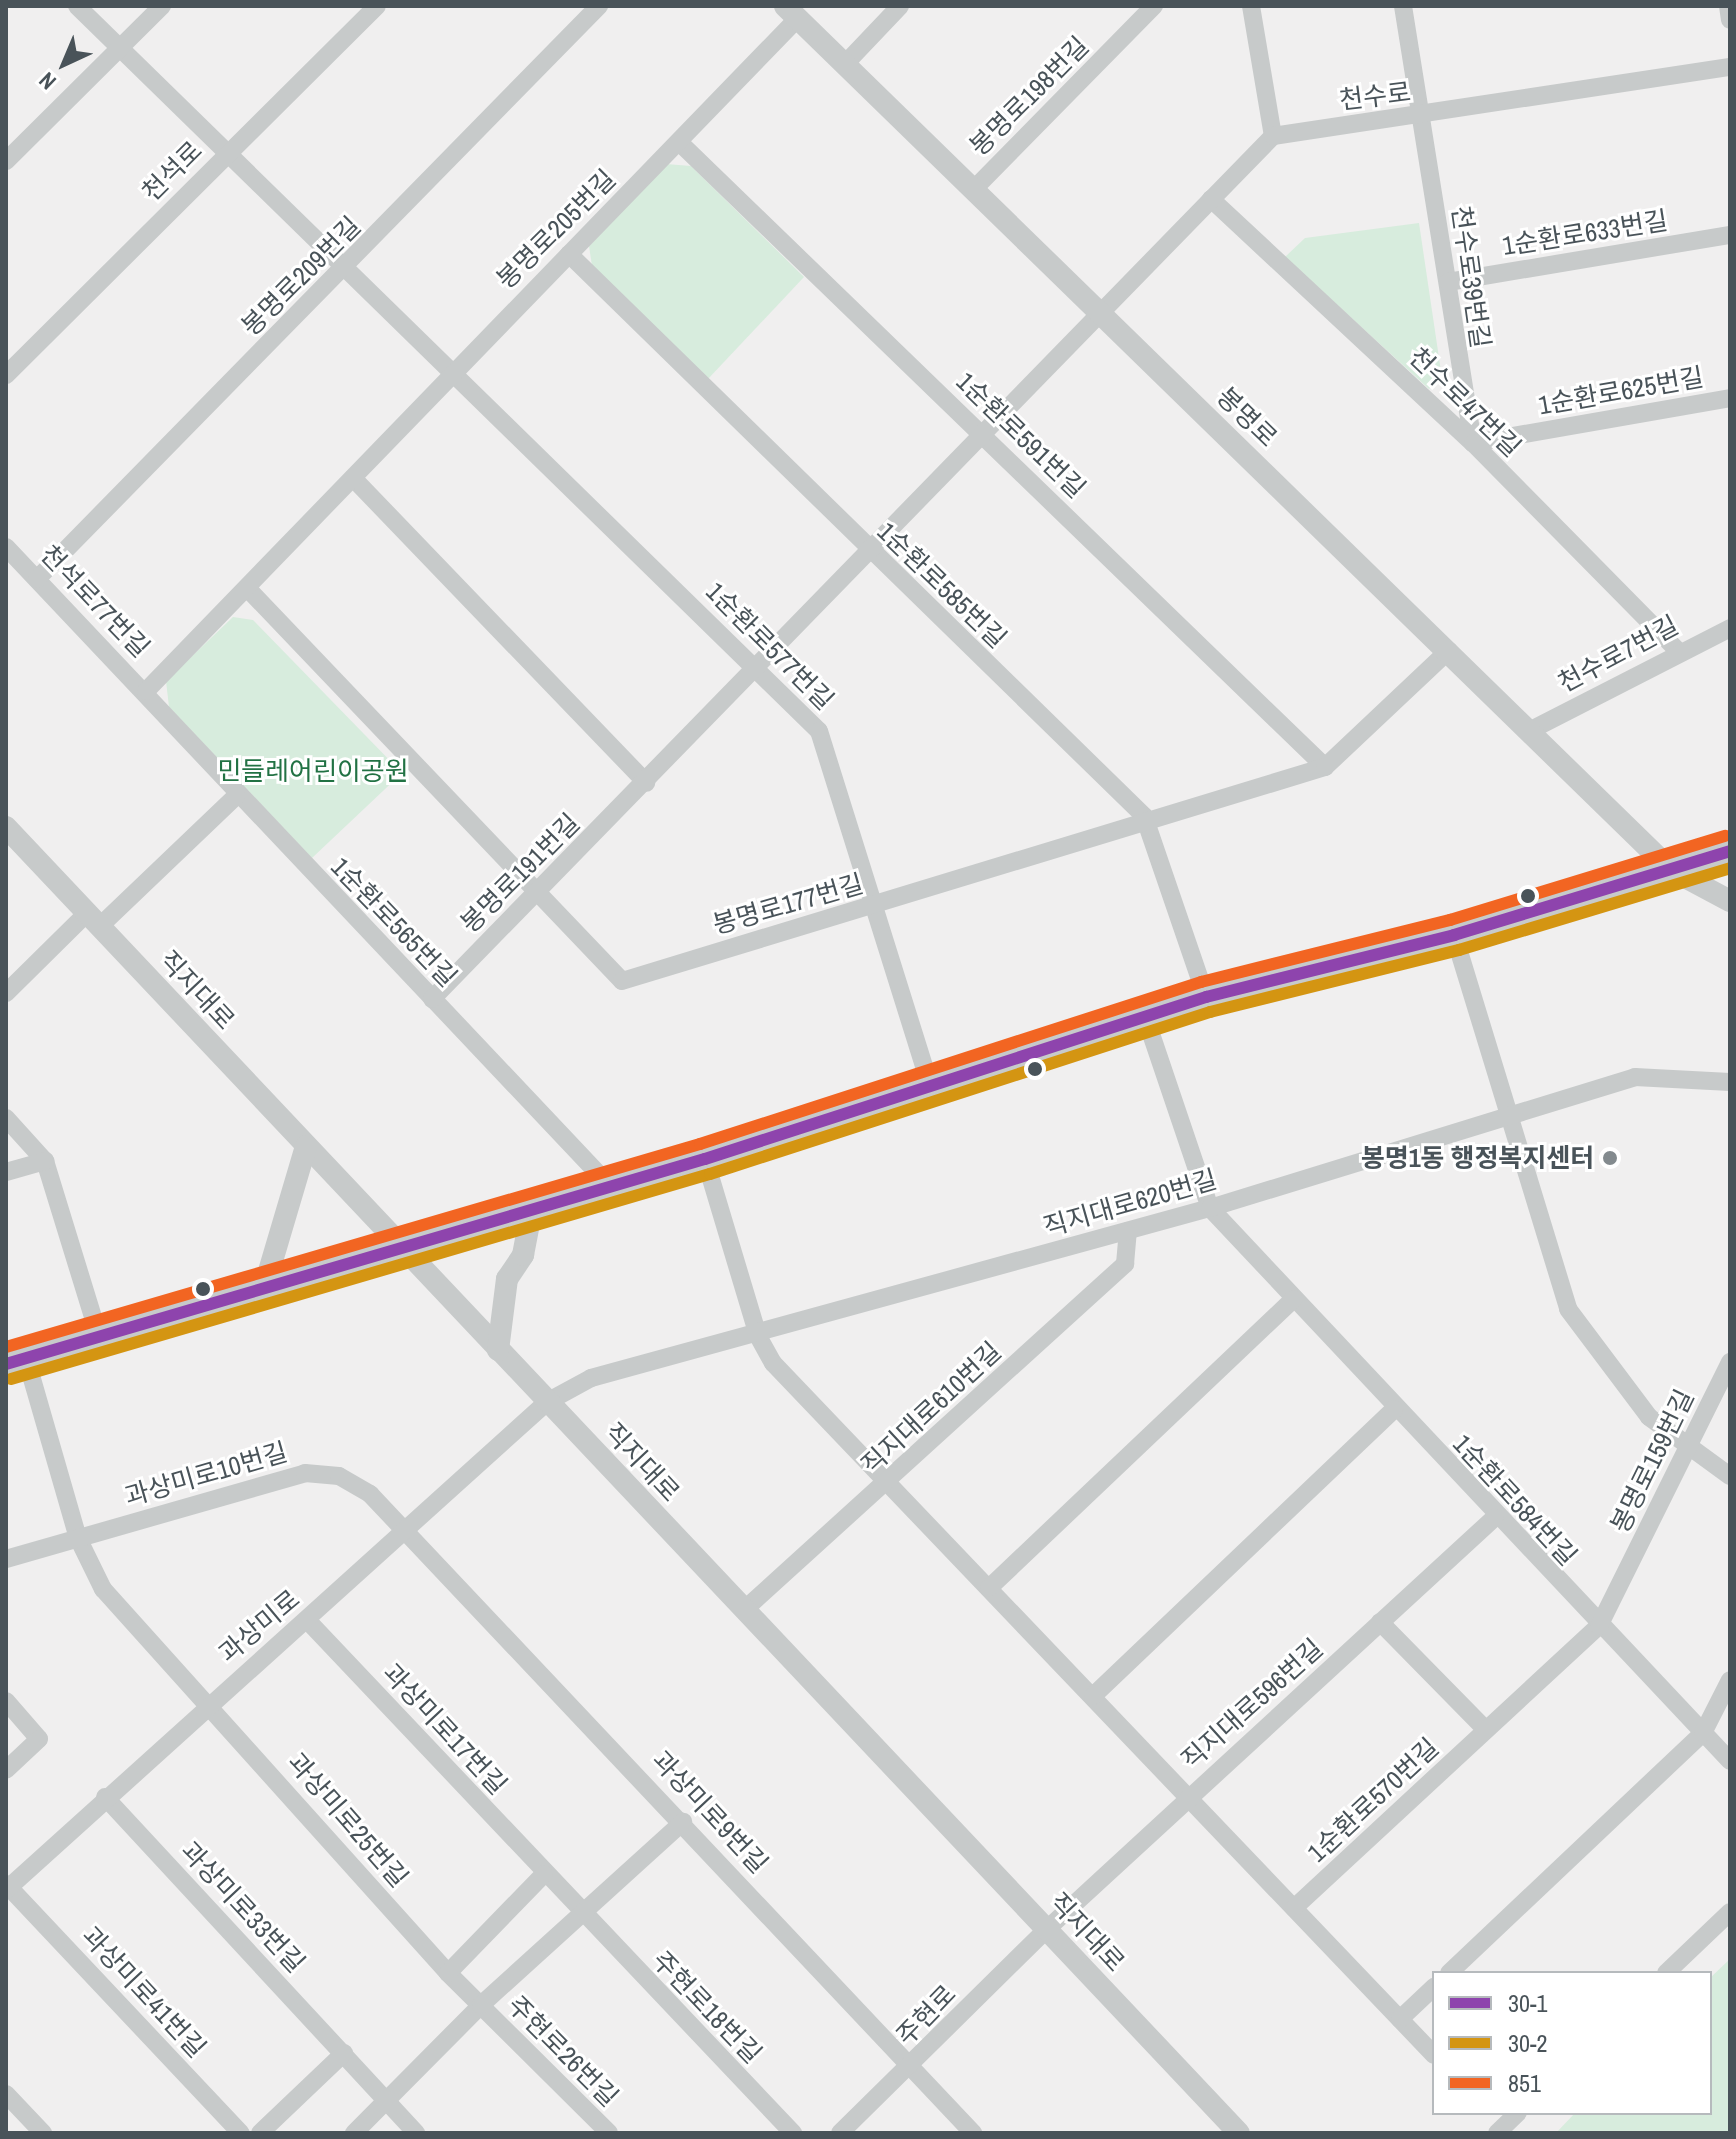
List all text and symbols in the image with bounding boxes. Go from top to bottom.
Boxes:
north arrow [24,24,104,104]
street label: 봉명로198번길 [963,30,1095,162]
text: N [32,66,62,97]
street label: 천수로 [1337,76,1413,116]
street label: 천석로 [136,135,208,207]
street label: 봉명로205번길 [490,163,622,295]
street label: 천수로39번길 [1446,204,1496,350]
street label: 1순환로633번길 [1500,205,1670,261]
street label: 봉명로209번길 [235,210,367,342]
street label: 천수로47번길 [1403,341,1527,463]
street label: 1순환로625번길 [1536,361,1706,421]
street label: 1순환로591번길 [950,366,1092,504]
street label: 봉명로 [1210,381,1284,453]
street label: 1순환로585번길 [871,516,1013,654]
street label: 천석로77번길 [34,539,156,663]
street label: 1순환로577번길 [700,576,840,716]
street label: 천수로7번길 [1553,609,1683,699]
park label: 민들레어린이공원 [217,755,409,787]
street label: 봉명로191번길 [454,807,586,939]
street label: 1순환로565번길 [325,851,463,993]
street label: 봉명로177번길 [709,868,867,940]
unlabelled marker [1520,888,1536,904]
street label: 직지대로 [153,944,241,1036]
unlabelled marker [1027,1061,1043,1077]
place label: 봉명1동 행정복지센터 [1361,1142,1594,1174]
marker: 봉명1동 행정복지센터 [1601,1149,1619,1167]
street label: 직지대로620번길 [1040,1163,1220,1243]
unlabelled marker [195,1281,211,1297]
street label: 직지대로610번길 [855,1336,1007,1480]
street label: 봉명로159번길 [1604,1384,1700,1538]
street label: 직지대로 [598,1416,686,1508]
street label: 1순환로584번길 [1447,1428,1583,1572]
street label: 과상미로10번길 [121,1436,291,1512]
street label: 과상미로 [212,1583,306,1669]
street label: 직지대로596번길 [1175,1632,1329,1776]
street label: 과상미로17번길 [377,1657,513,1801]
street label: 1순환로570번길 [1301,1732,1445,1868]
street label: 과상미로9번길 [646,1745,774,1879]
street label: 과상미로25번길 [281,1747,415,1893]
street label: 과상미로33번길 [175,1835,311,1979]
street label: 직지대로 [1043,1886,1131,1978]
street label: 과상미로41번길 [76,1920,212,2064]
street label: 주현로18번길 [646,1945,768,2069]
legend [1432,1971,1712,2115]
street label: 주현로 [890,1978,962,2052]
text: 30-1 [1508,1987,1547,2019]
street label: 주현로26번길 [501,1989,625,2113]
text: 30-2 [1508,2027,1547,2059]
text: 851 [1508,2067,1541,2099]

